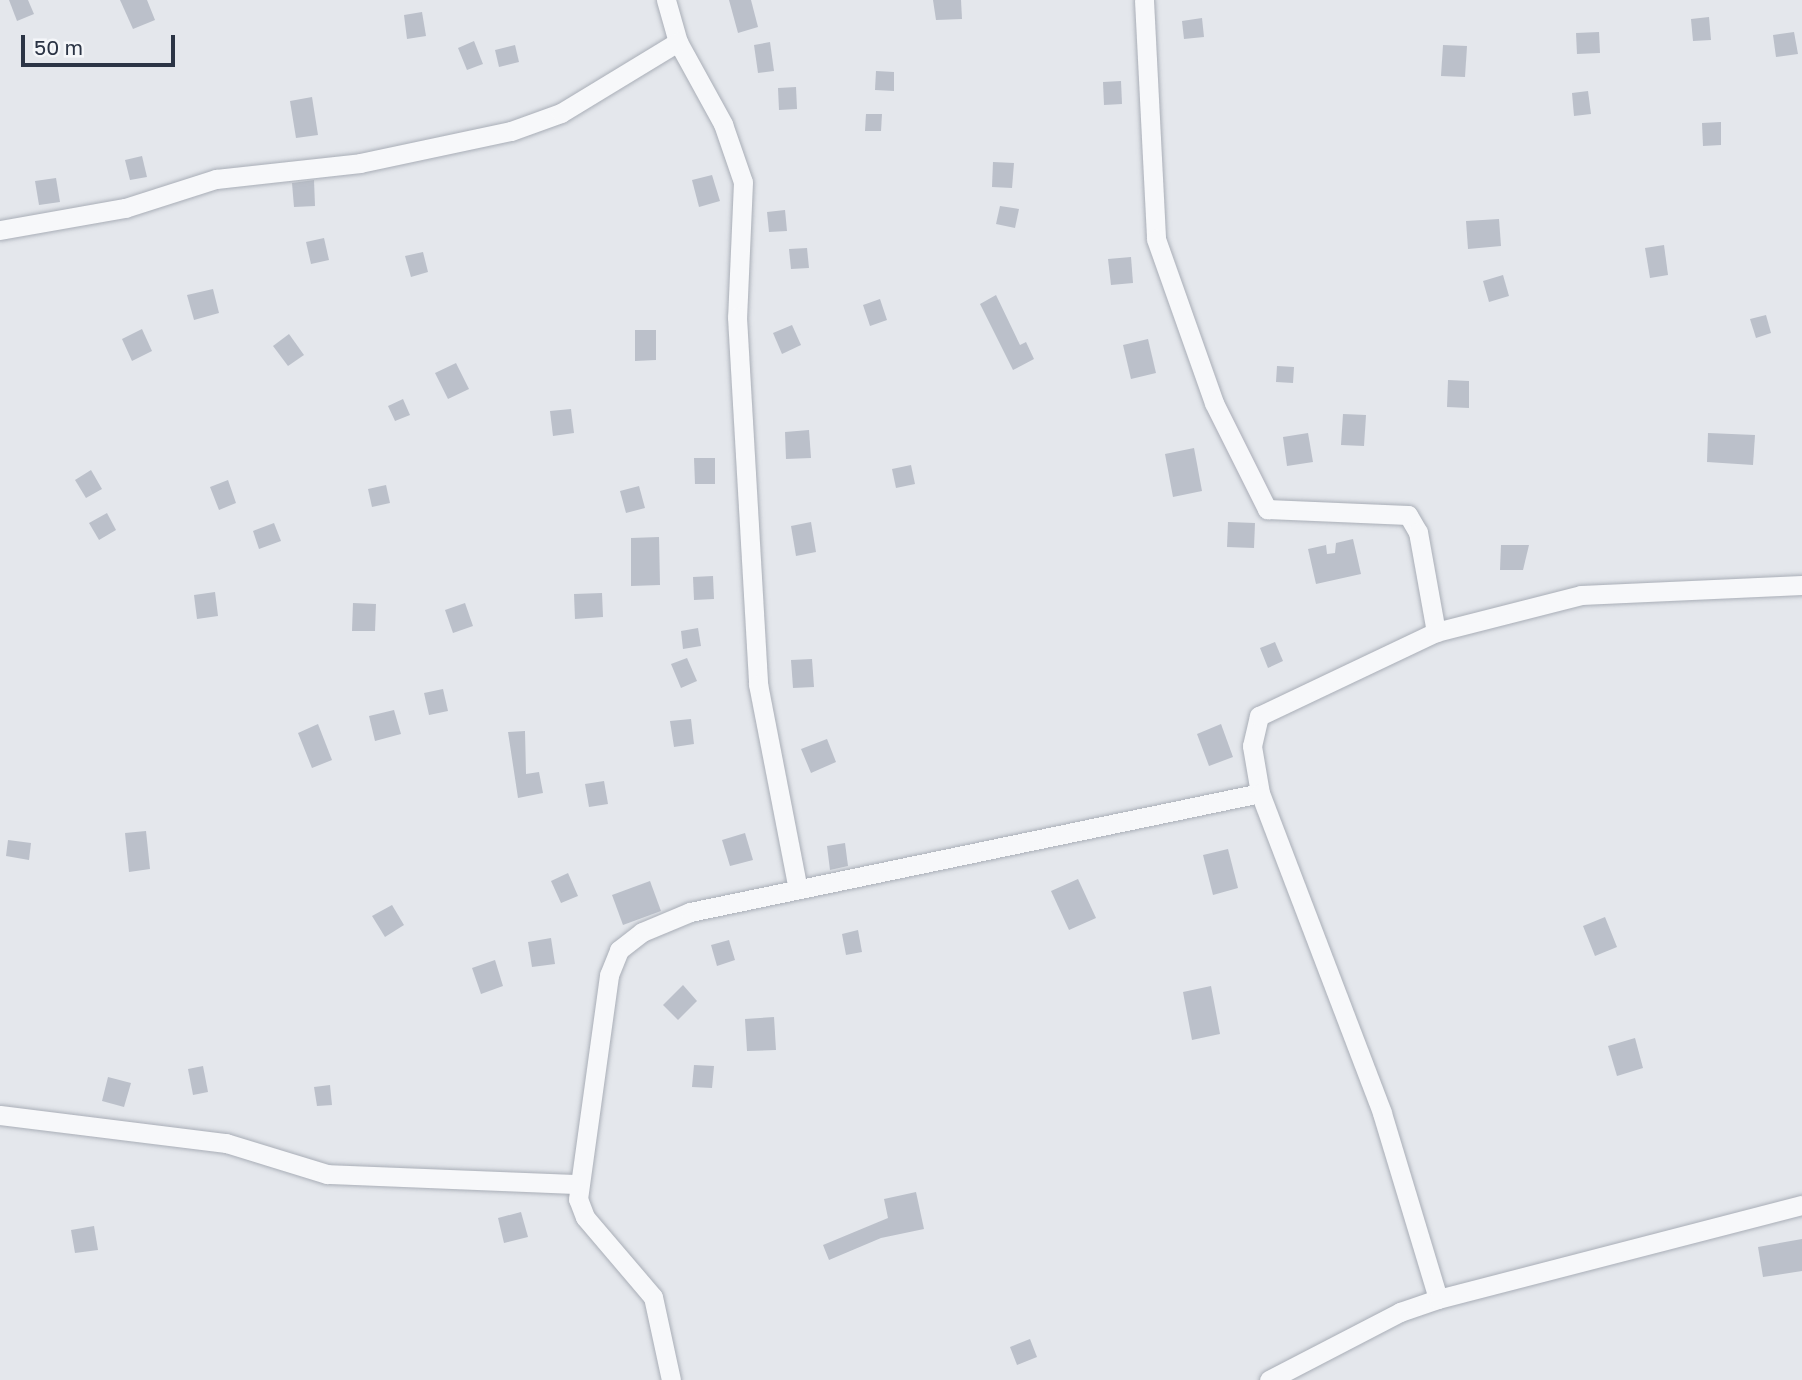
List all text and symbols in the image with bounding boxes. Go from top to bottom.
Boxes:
scale bar [24,21,178,65]
text: 50 m [34,34,83,60]

